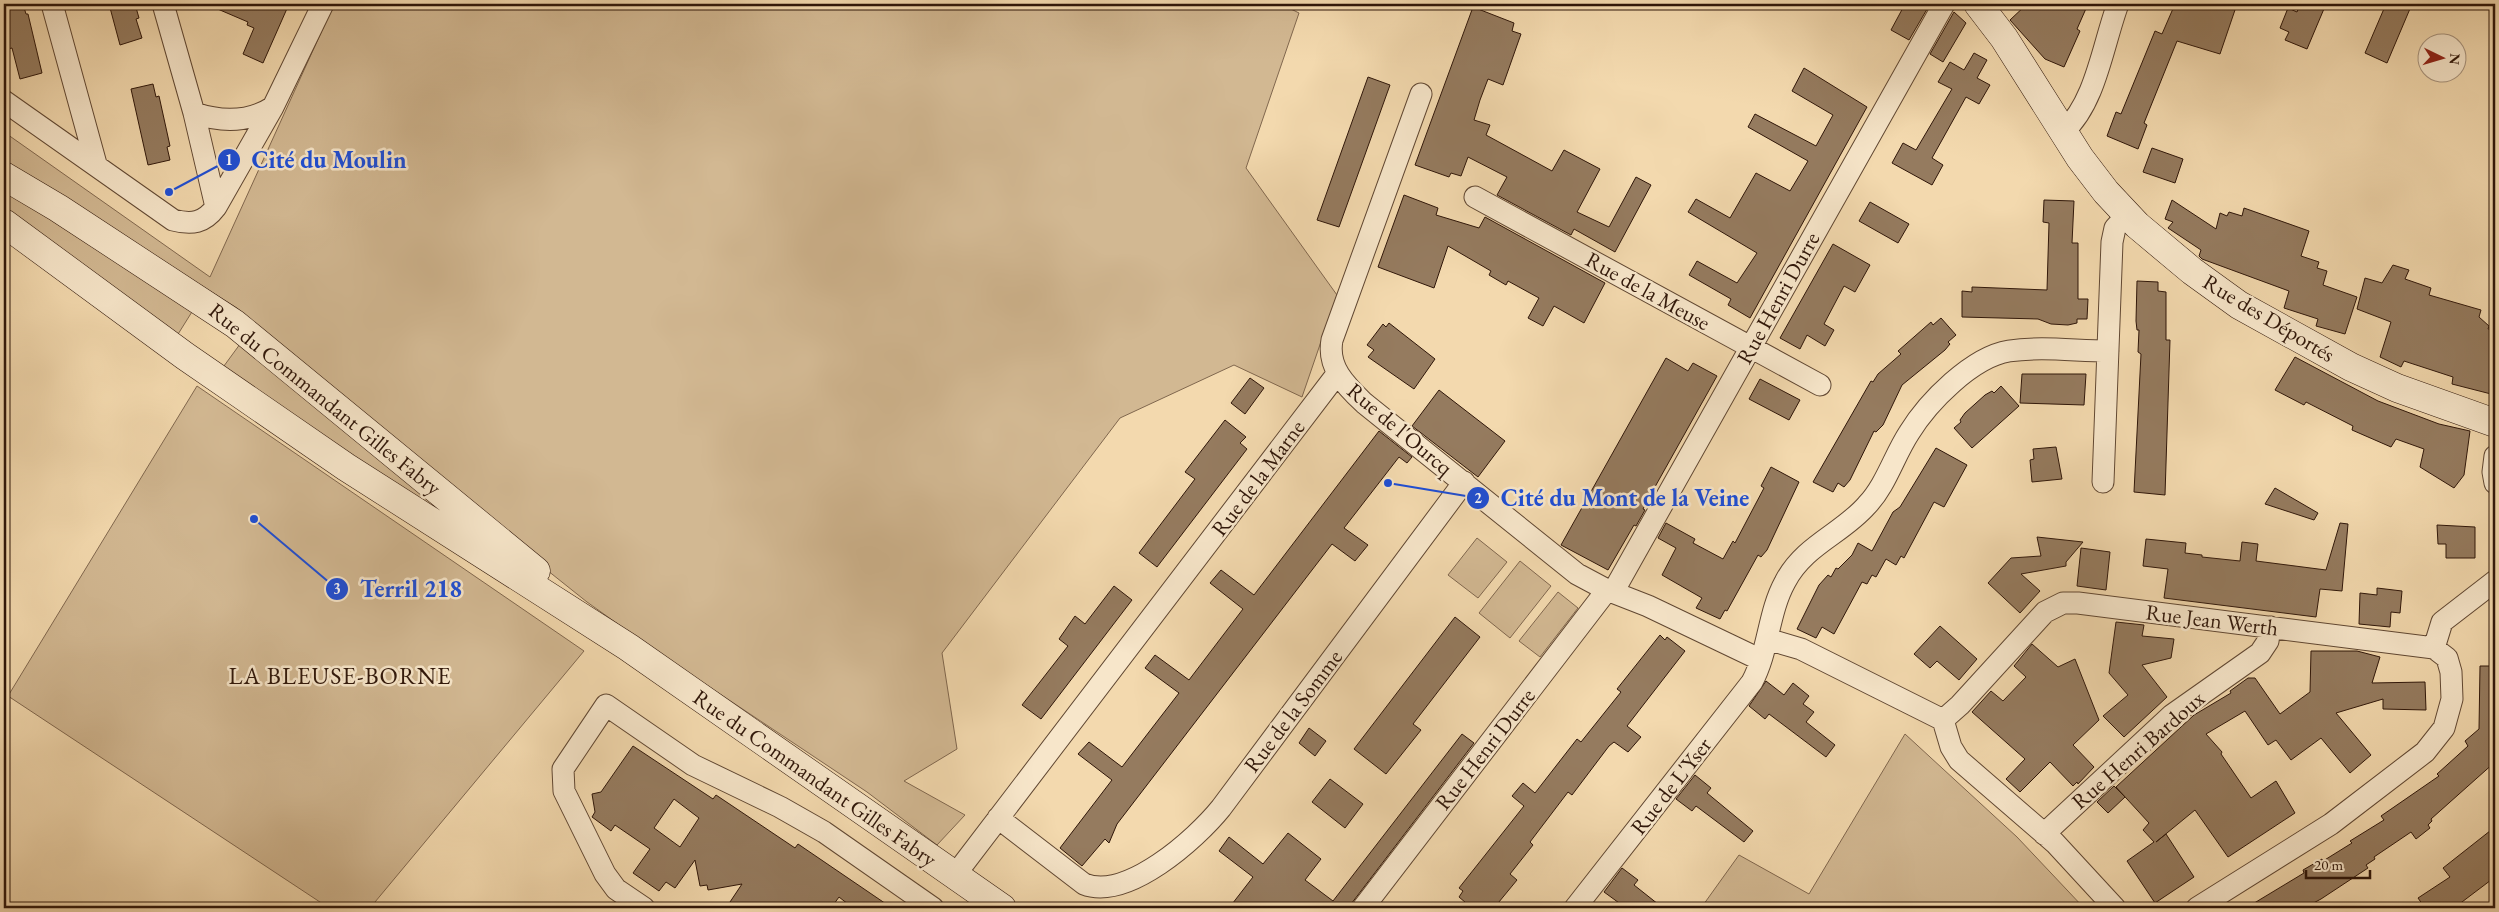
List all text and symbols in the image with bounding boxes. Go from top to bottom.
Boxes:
north arrow [2416,32,2466,82]
text: N [2445,53,2464,66]
callout: Cité du Moulin [216,140,416,179]
text: Cité du Moulin [251,144,407,175]
text: 1 [225,150,233,169]
street label: Rue Henri Durre [1730,226,1826,369]
street label: Rue de la Meuse [1581,245,1716,337]
street label: Rue des Déportés [2198,267,2340,369]
street label: Rue du Commandant Gilles Fabry [203,296,448,502]
street label: Rue de l'Ourcq [1341,376,1459,482]
street label: Rue de la Marne [1205,414,1312,542]
callout: Cité du Mont de la Veine [1466,478,1759,517]
text: Cité du Mont de la Veine [1501,482,1749,513]
text: 2 [1474,488,1482,507]
callout: Terril 218 [325,569,472,608]
text: Terril 218 [360,573,462,604]
text: 3 [333,579,341,598]
street label: Rue Jean Werth [2144,597,2280,643]
street label: Rue de la Somme [1237,643,1349,778]
district label: LA BLEUSE-BORNE [228,660,452,691]
street label: Rue Henri Durre [1428,682,1542,816]
street label: Rue du Commandant Gilles Fabry [687,683,943,874]
street label: Rue Henri Bardoux [2065,684,2211,816]
street label: Rue de L'Yser [1624,731,1718,841]
scale bar [2306,847,2370,879]
text: 20 m [2314,855,2343,874]

